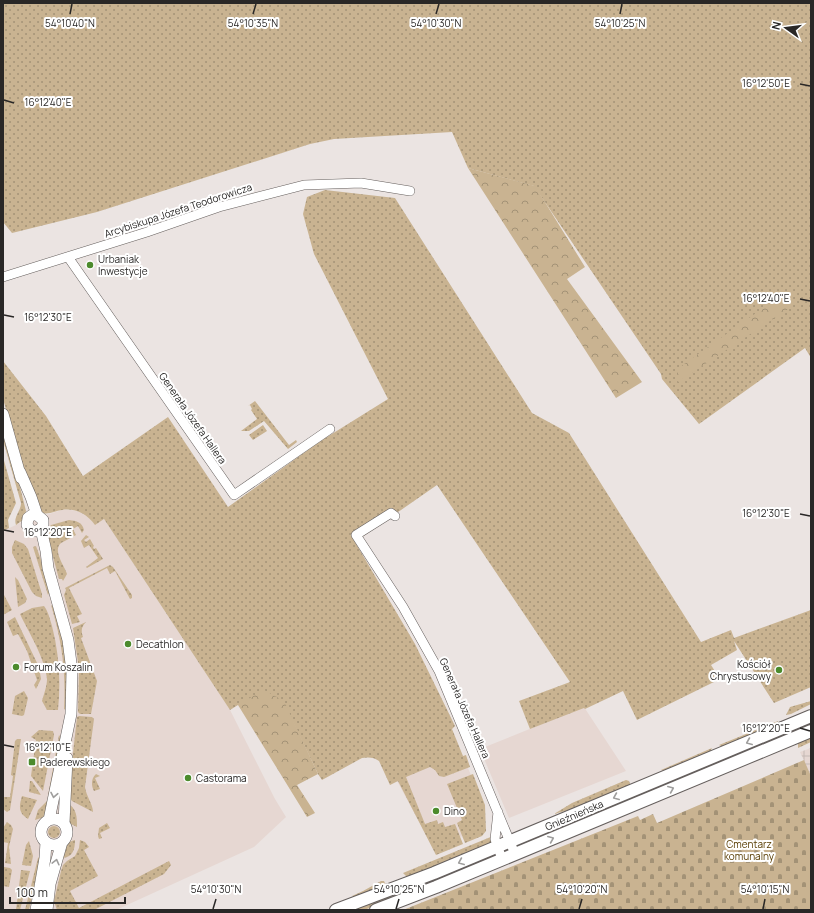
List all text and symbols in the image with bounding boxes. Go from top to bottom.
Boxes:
north arrow [766,8,806,48]
text: 54°10'40"N [45,16,95,30]
text: 54°10'35"N [228,16,278,30]
text: 54°10'30"N [411,16,462,30]
text: 54°10'25"N [595,16,645,30]
text: N [768,20,784,31]
text: 16°12'50"E [742,76,790,90]
text: 16°12'40"E [25,95,72,109]
street label: Arcybiskupa Józefa Teodorowicza [102,179,254,241]
place label: Urbaniak Inwestycje [98,252,148,278]
marker: Urbaniak Inwestycje [85,260,95,270]
text: 16°12'40"E [743,291,790,305]
text: 16°12'30"E [24,310,72,324]
street label: Generała Józefa Hallera [156,370,230,466]
text: 16°12'30"E [742,506,790,520]
text: 16°12'20"E [24,525,72,539]
place label: Decathlon [136,637,184,651]
marker: Decathlon [123,639,133,649]
street label: Generała Józefa Hallera [437,656,493,760]
place label: Kościół Chrystusowy [710,657,772,683]
place label: Forum Koszalin [24,660,93,674]
marker: Forum Koszalin [11,662,21,672]
marker: Kościół Chrystusowy [774,665,784,675]
text: 16°12'20"E [742,721,790,735]
one-way arrow [746,737,754,745]
text: 16°12'10"E [25,740,71,754]
place label: Paderewskiego [40,755,110,769]
marker: Paderewskiego [27,757,37,767]
place label: Castorama [196,771,247,785]
marker: Castorama [183,773,193,783]
one-way arrow [667,786,675,794]
one-way arrow [50,792,59,798]
one-way arrow [613,792,621,800]
street label: Gnieźnieńska [543,796,605,834]
place label: Dino [444,804,465,818]
marker: Dino [431,806,441,816]
one-way arrow [547,836,555,844]
park label: Cmentarz komunalny [724,837,775,863]
one-way arrow [458,857,465,865]
one-way arrow [51,859,60,866]
scale bar [10,879,125,905]
text: 54°10'30"N [191,882,242,896]
text: 54°10'25"N [374,882,424,896]
text: 54°10'20"N [557,882,608,896]
text: 54°10'15"N [741,882,790,896]
text: 100 m [16,884,48,901]

